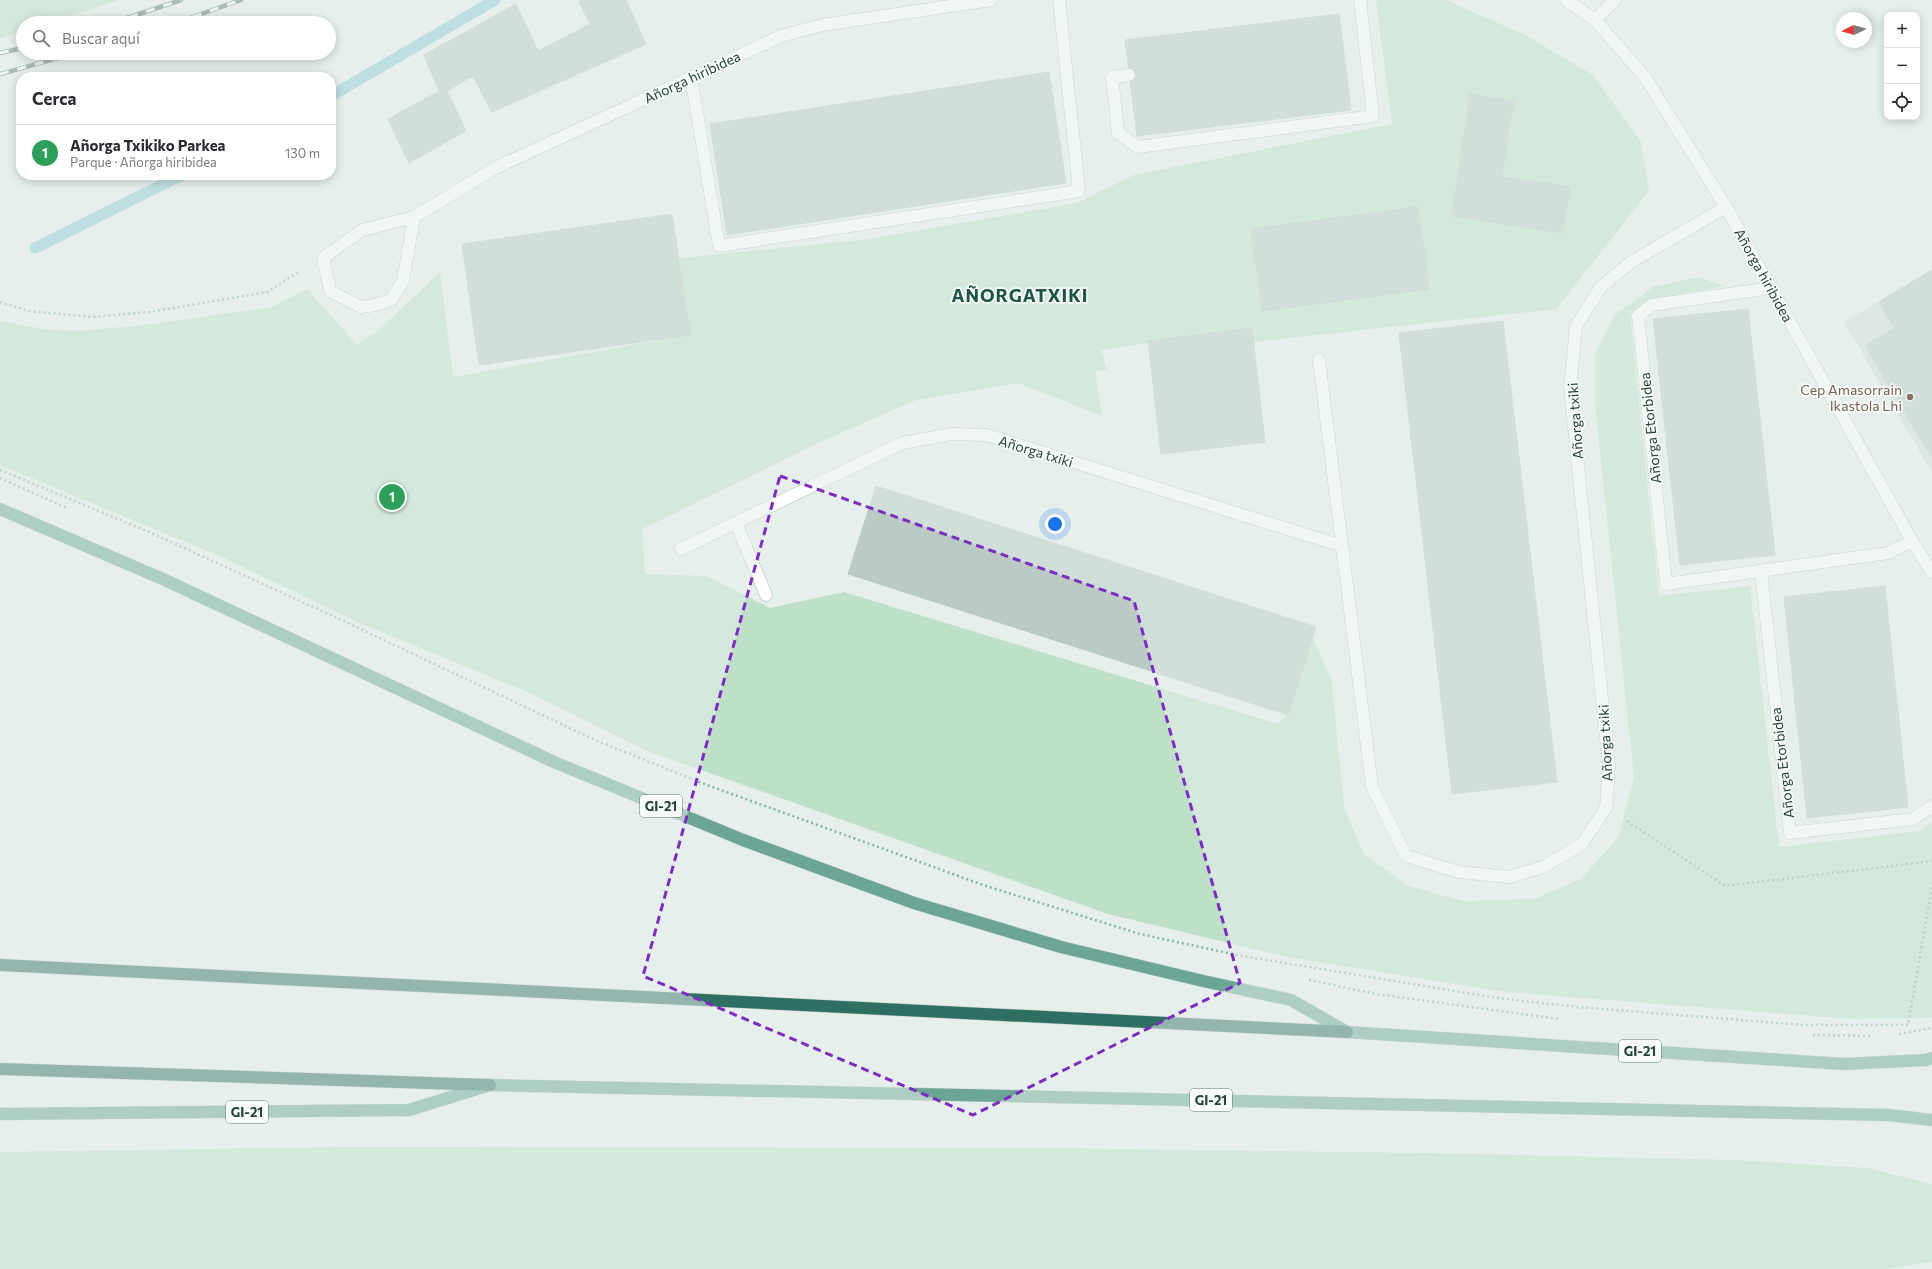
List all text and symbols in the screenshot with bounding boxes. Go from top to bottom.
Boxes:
north arrow [1836,12,1872,48]
map controls [1884,12,1920,120]
button: + [1884,12,1920,48]
search box [16,16,336,60]
icon: search [30,27,52,49]
text: Buscar aquí [62,29,140,47]
street label: Añorga hiribidea [641,47,743,107]
button: − [1884,48,1920,84]
button: locate [1884,84,1920,120]
text: Cerca [32,88,77,109]
text: Añorga Txikiko Parkea [70,136,225,154]
text: 1 [42,145,48,161]
text: 130 m [285,145,320,161]
text: Parque · Añorga hiribidea [70,154,217,170]
street label: Añorga hiribidea [1731,225,1797,325]
district label: AÑORGATXIKI [952,284,1088,306]
street label: Añorga Etorbidea [1636,372,1664,484]
place label: Cep Amasorrain Ikastola Lhi [1800,381,1902,414]
street label: Añorga txiki [1564,382,1586,460]
marker: Cep Amasorrain Ikastola Lhi [1905,392,1915,402]
street label: Añorga txiki [997,432,1075,470]
pin: 1 [379,482,405,512]
your location [1045,514,1065,534]
street label: Añorga txiki [1594,704,1616,782]
street label: Añorga Etorbidea [1767,707,1797,819]
road number: GI-21 [640,795,682,817]
road number: GI-21 [1619,1040,1661,1062]
road number: GI-21 [1190,1089,1232,1111]
road number: GI-21 [226,1101,268,1123]

